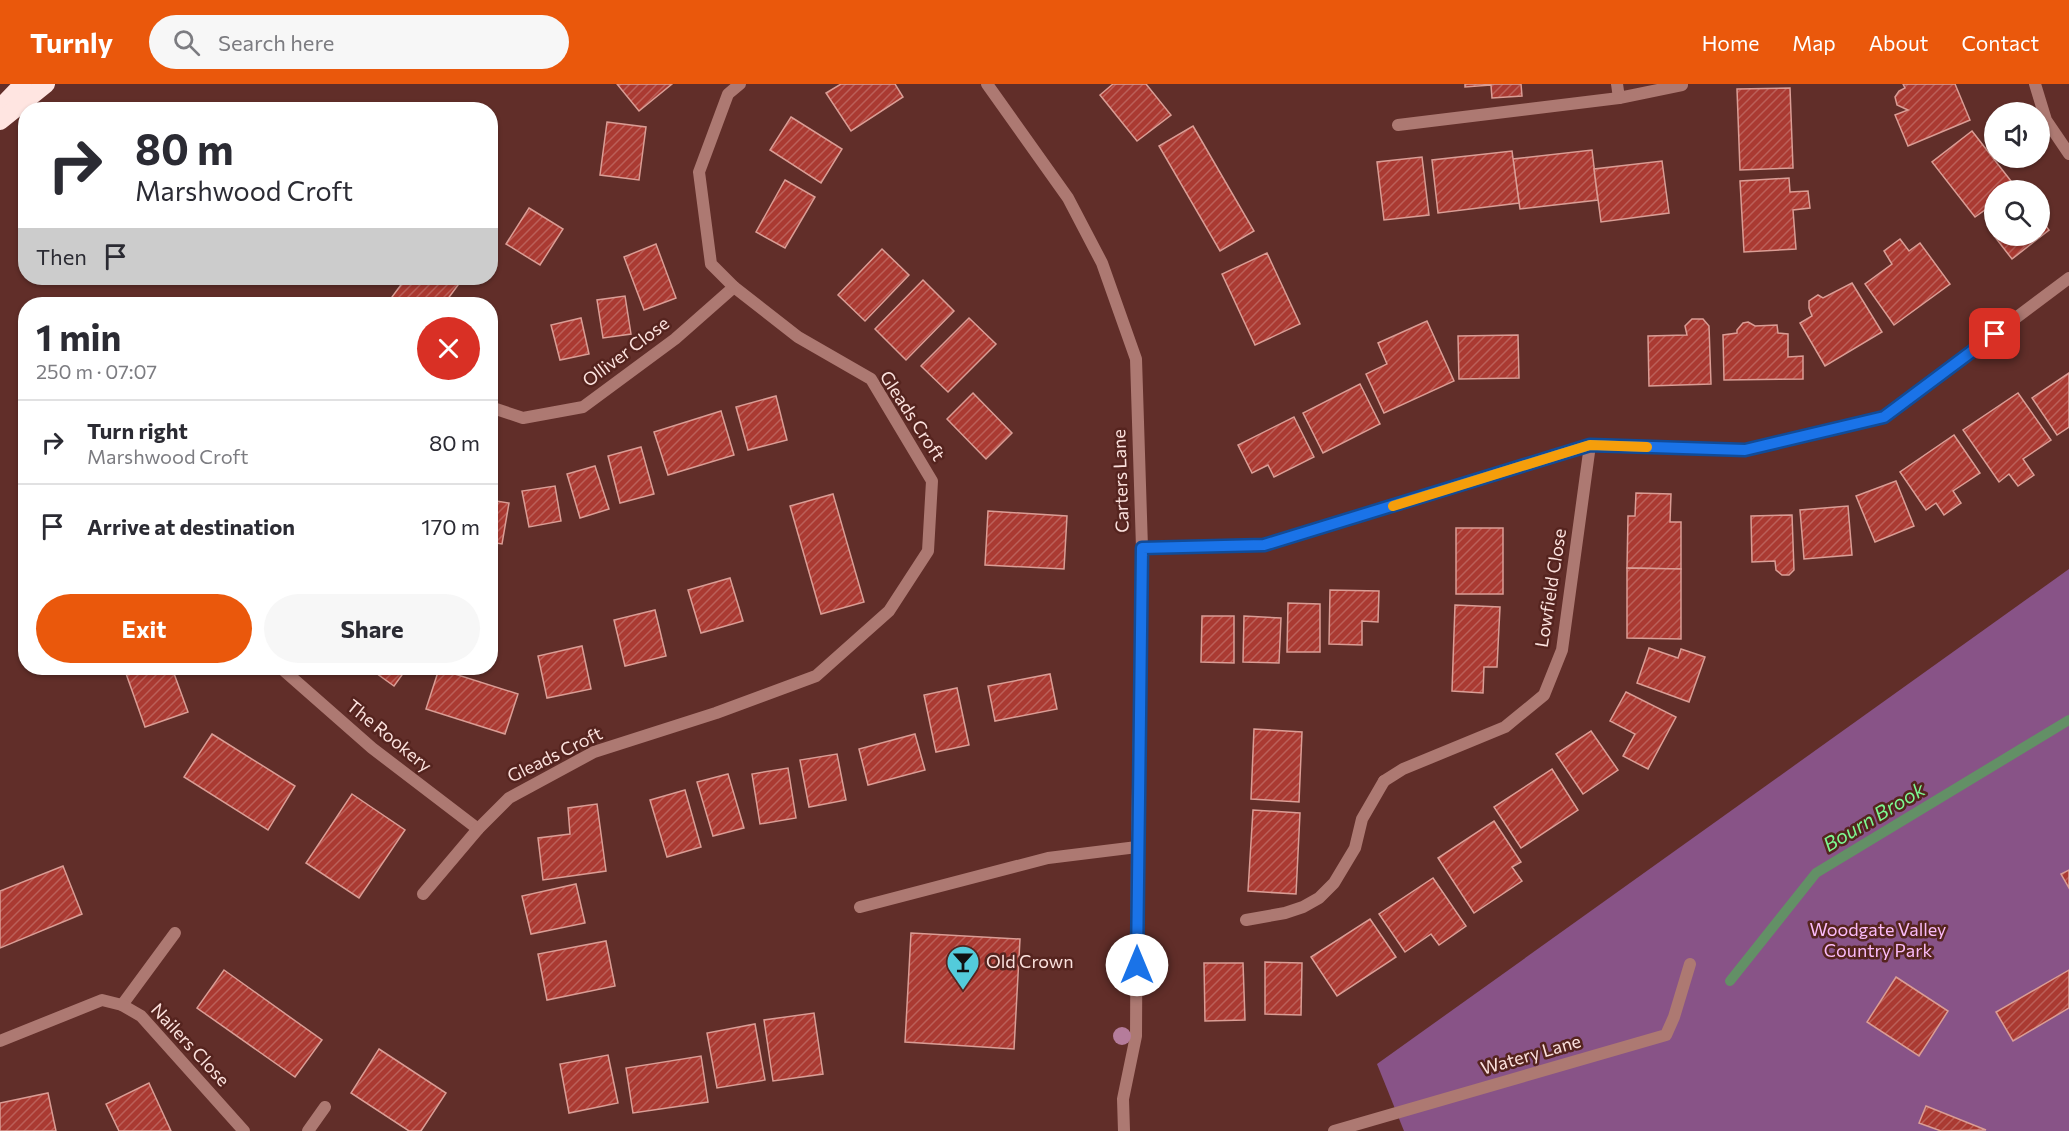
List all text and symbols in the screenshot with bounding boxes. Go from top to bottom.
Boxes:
search box [149,15,569,69]
text: Turnly [30,25,113,59]
icon: search [170,26,203,59]
text: Search here [218,29,334,56]
text: Home [1702,30,1759,55]
text: Map [1792,30,1836,55]
text: About [1869,30,1928,55]
text: Contact [1961,30,2039,55]
map controls [1984,102,2050,246]
button: sound [1984,102,2050,168]
text: 80 m [135,122,234,174]
icon: right [36,126,114,204]
text: Marshwood Croft [135,174,353,207]
button: search [1984,180,2050,246]
icon: arrive [99,240,132,273]
text: Then [36,243,87,270]
pin [1969,308,2020,359]
street label: Olliver Close [578,312,673,391]
text: 1 min [36,314,121,358]
button: close [417,317,480,380]
icon: arrive [1978,317,2011,350]
text: 250 m · 07:07 [36,359,157,383]
street label: Gleads Croft [876,366,950,465]
text: Turn right [87,417,188,444]
icon: right [36,426,69,459]
text: 80 m [429,429,480,456]
street label: Carters Lane [1107,429,1133,533]
text: Marshwood Croft [87,444,249,468]
icon: arrive [36,510,69,543]
text: Arrive at destination [87,513,295,540]
text: 170 m [421,513,480,540]
street label: Lowfield Close [1530,527,1570,649]
button: Exit [36,594,252,663]
button: Share [264,594,480,663]
street label: The Rookery [343,694,437,776]
street label: Gleads Croft [503,722,606,787]
water label: Bourn Brook [1818,776,1930,856]
park label: Woodgate Valley Country Park [1810,918,1946,961]
position arrow [1105,933,1169,997]
bar icon: Old Crown [945,944,981,991]
place label: Old Crown [986,950,1074,972]
street label: Nailers Close [147,998,235,1090]
street label: Watery Lane [1478,1029,1583,1079]

